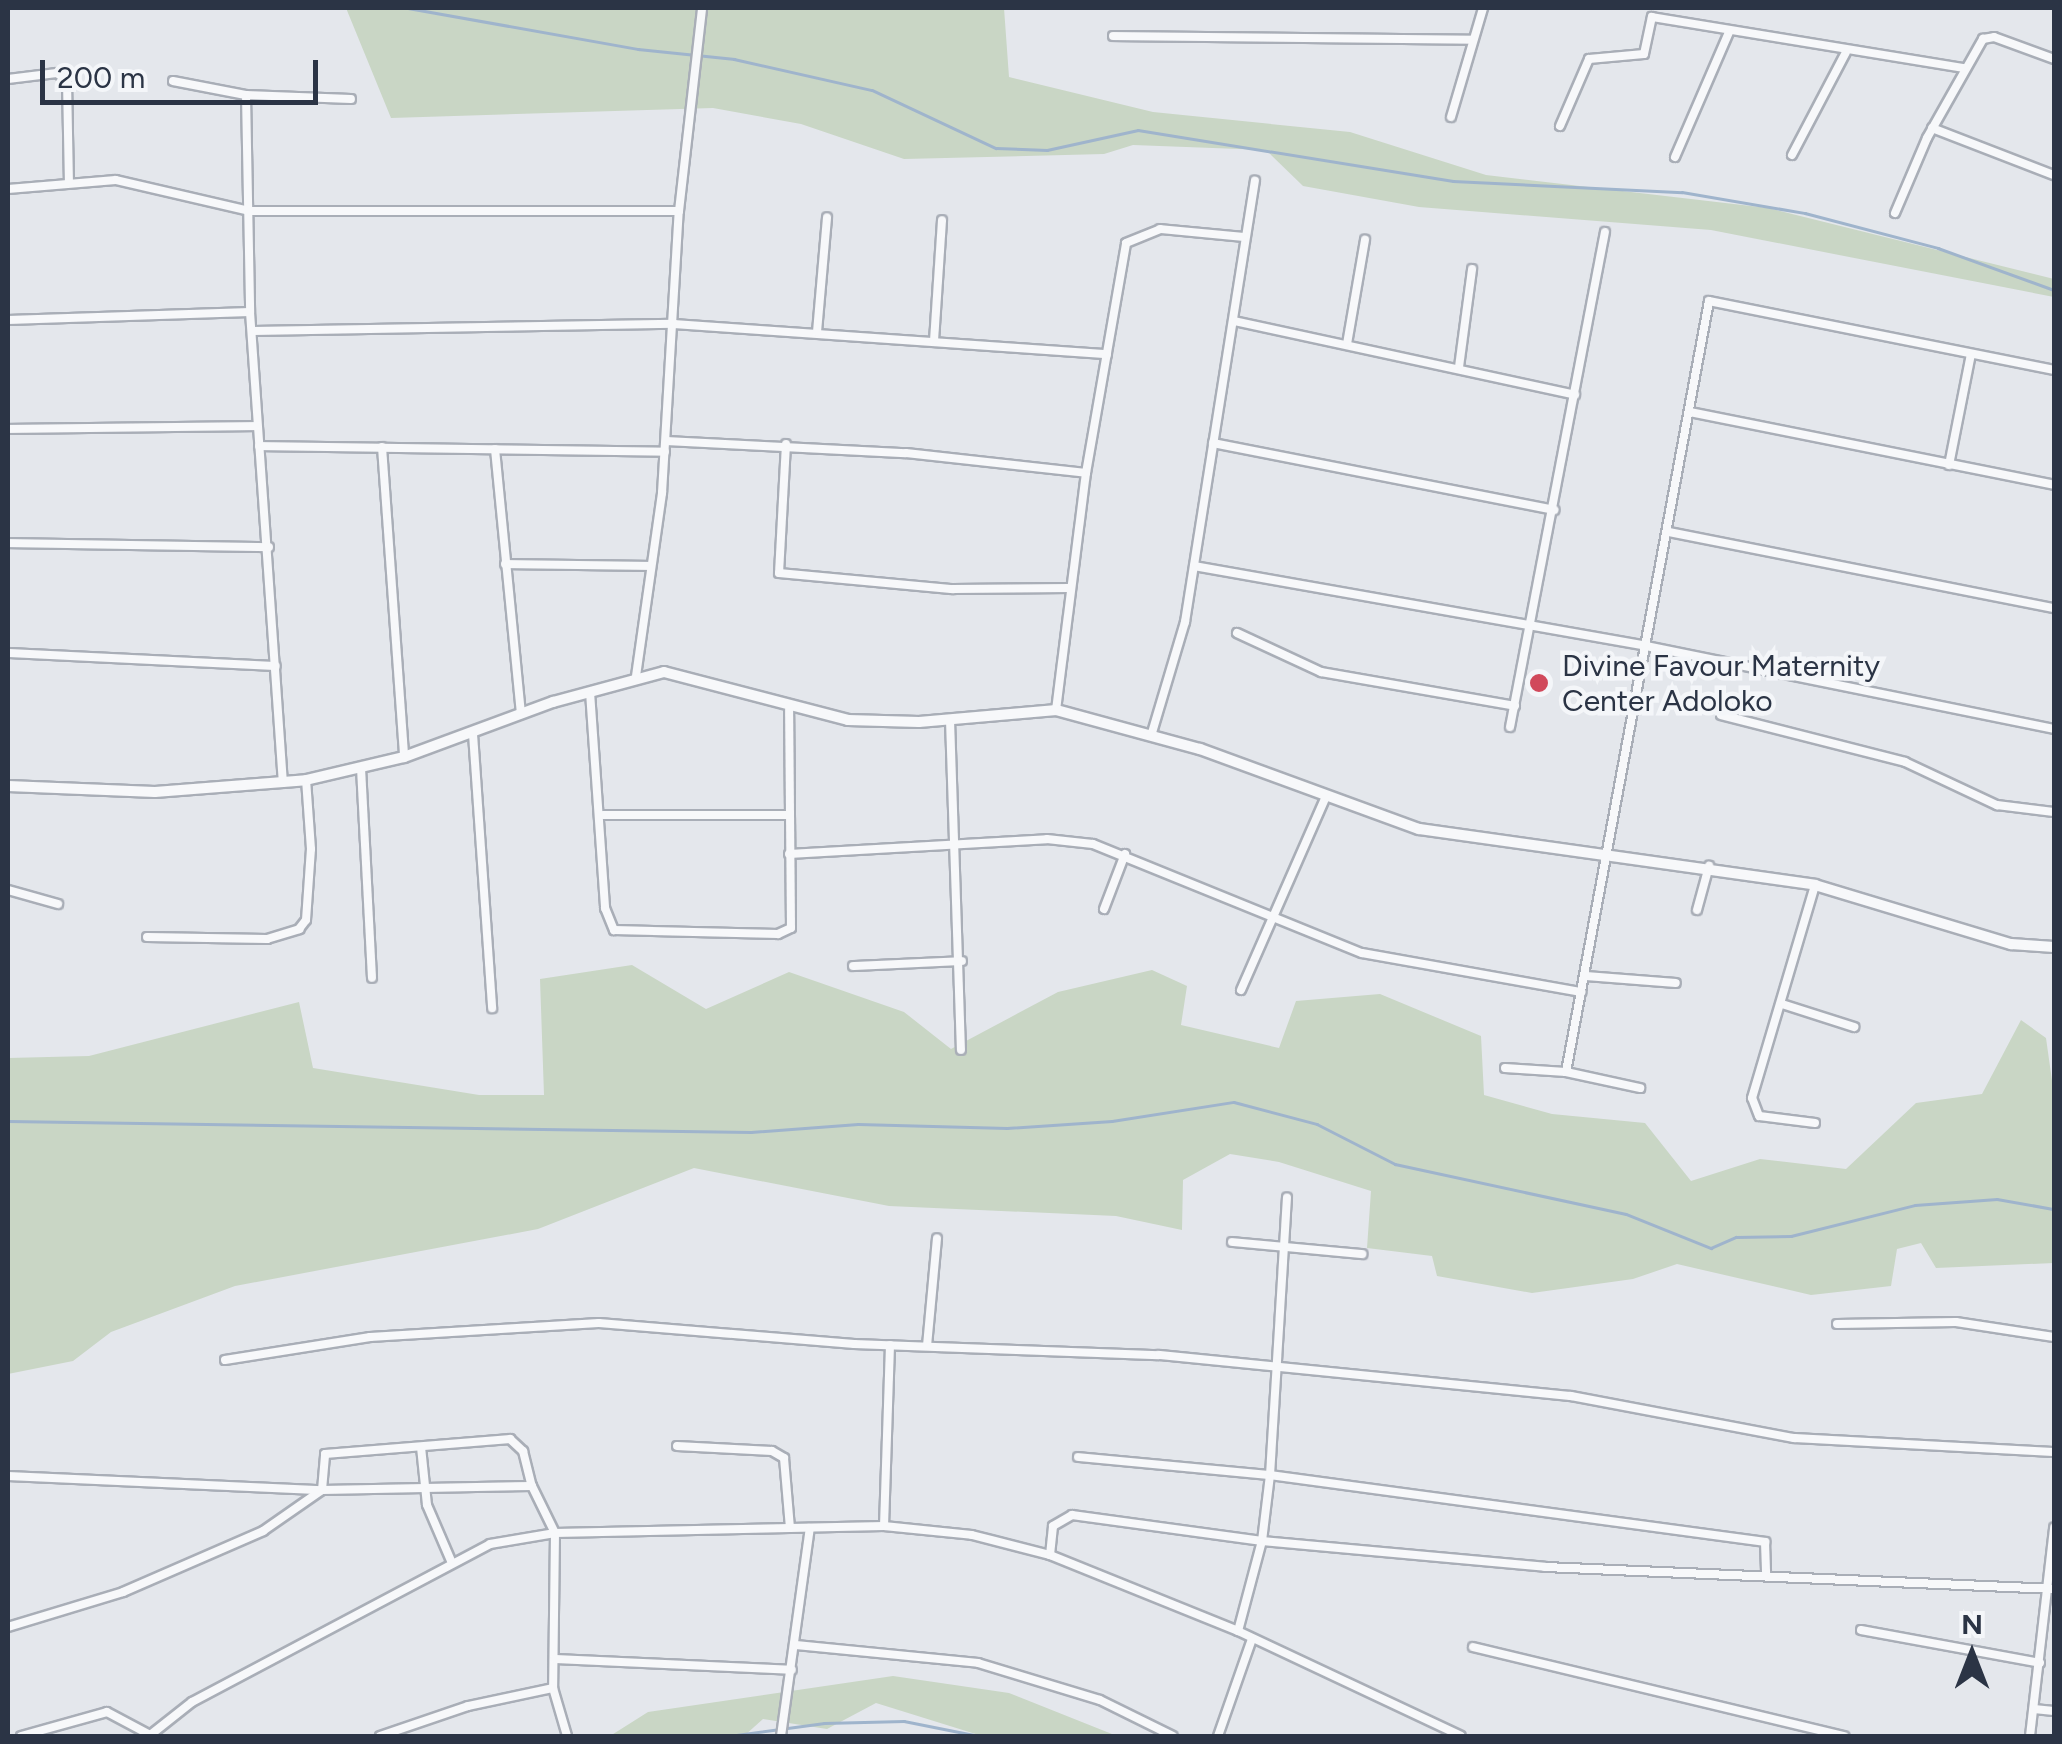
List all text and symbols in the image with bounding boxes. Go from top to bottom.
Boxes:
scale bar [45,40,322,102]
text: 200 m [57,59,145,96]
place label: Divine Favour Maternity Center Adoloko [1562,648,1880,718]
marker: Divine Favour Maternity Center Adoloko [1526,670,1552,696]
north arrow [1922,1604,2022,1704]
text: N [1961,1607,1983,1641]

